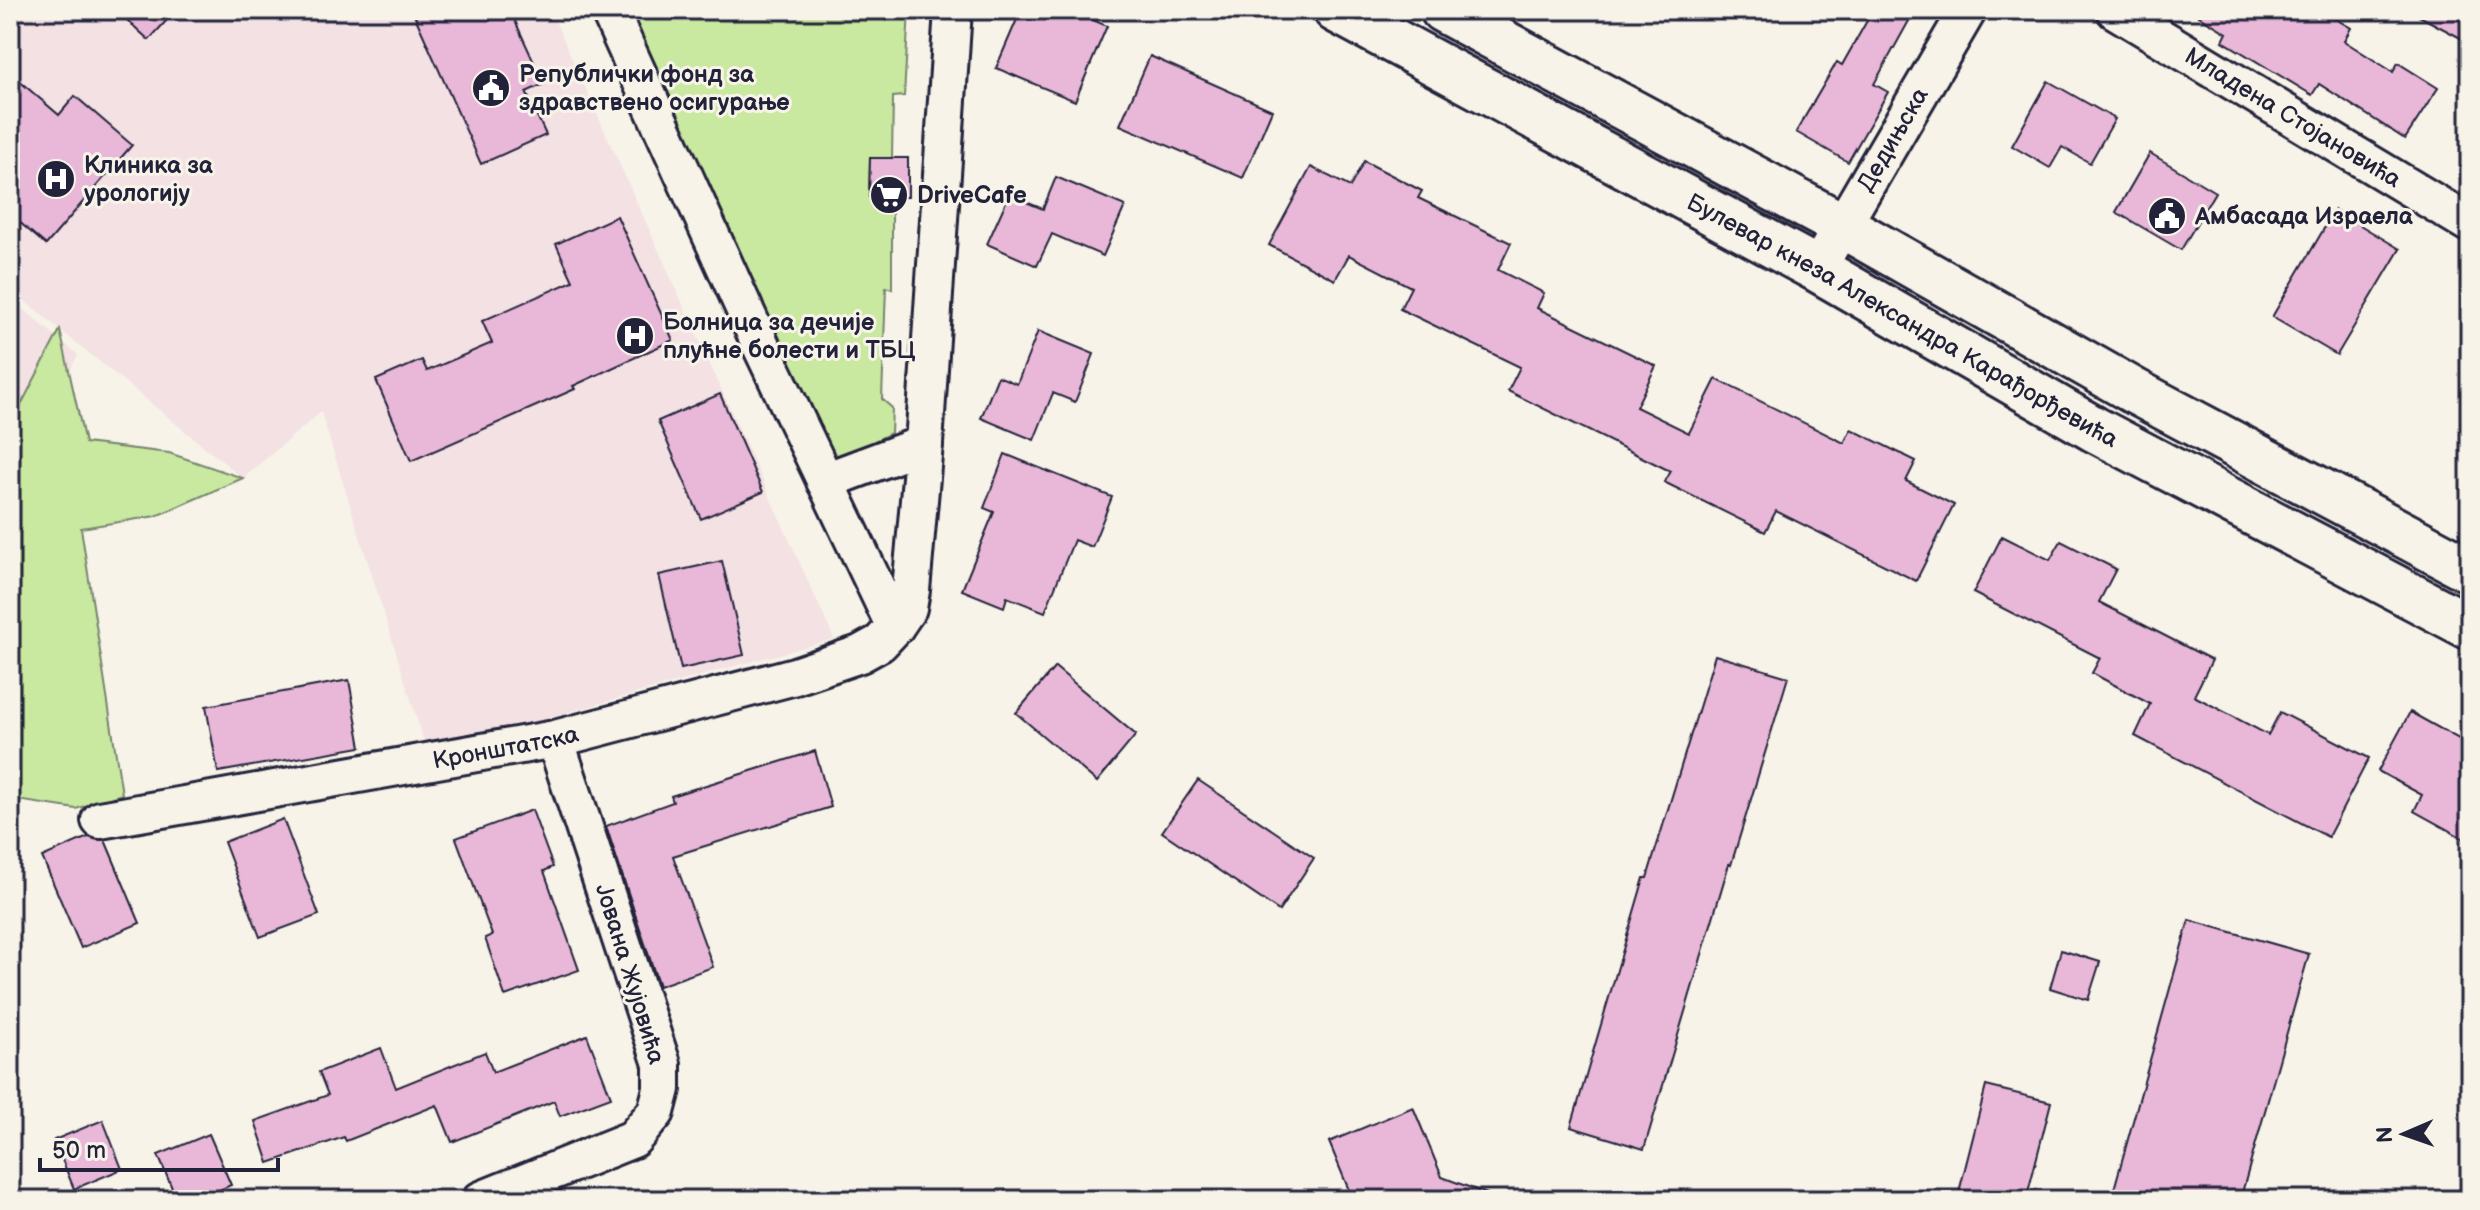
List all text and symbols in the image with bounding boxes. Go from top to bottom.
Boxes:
street label: Младена Стојановића [2180,41,2407,194]
place label: Републички фонд за здравствено осигурање [519,60,790,117]
public building icon: Републички фонд за здравствено осигурање [470,67,512,109]
street label: Дедињска [1851,82,1934,197]
place label: Клиника за урологију [84,151,214,208]
hospital icon: Клиника за урологију [35,158,77,200]
supermarket icon: DriveCafe [868,174,910,216]
place label: DriveCafe [917,181,1027,210]
street label: Булевар кнеза Александра Карађорђевића [1682,187,2123,454]
public building icon: Амбасада Израела [2146,195,2188,237]
place label: Амбасада Израела [2194,202,2414,231]
place label: Болница за дечије плућне болести и ТБЦ [663,308,916,365]
hospital icon: Болница за дечије плућне болести и ТБЦ [614,315,656,357]
street label: Кронштатска [430,719,582,775]
street label: Јована Жујовића [589,880,671,1068]
north arrow [2364,1094,2444,1174]
scale bar [40,1122,278,1172]
text: N [2372,1126,2399,1143]
text: 50 m [52,1136,106,1165]

